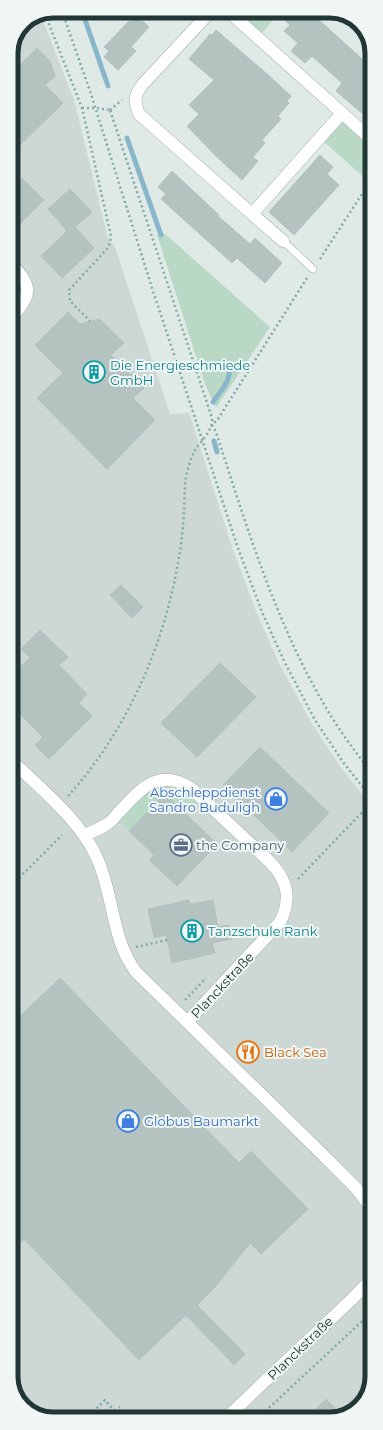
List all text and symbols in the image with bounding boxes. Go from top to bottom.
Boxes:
place label: Die Energieschmiede GmbH [110,357,250,388]
building icon: Die Energieschmiede GmbH [81,359,107,385]
place label: Abschleppdienst Sandro Buduligh [149,784,260,815]
shop icon: Abschleppdienst Sandro Buduligh [263,786,289,812]
office icon: the Company [168,832,194,858]
place label: the Company [196,837,285,853]
building icon: Tanzschule Rank [179,918,205,944]
place label: Tanzschule Rank [208,923,318,939]
street label: Planckstraße [187,949,257,1021]
restaurant icon: Black Sea [235,1039,261,1065]
place label: Black Sea [264,1044,327,1060]
shop icon: Globus Baumarkt [115,1108,141,1134]
place label: Globus Baumarkt [144,1113,259,1129]
street label: Planckstraße [264,1313,336,1383]

